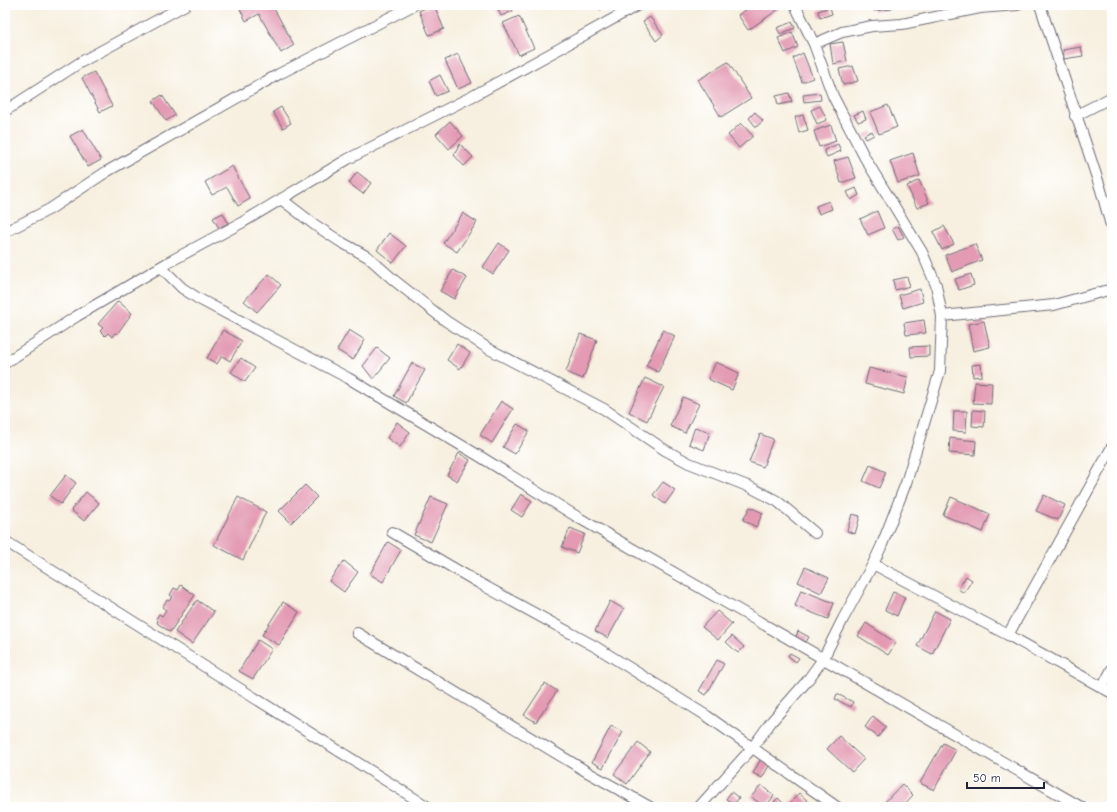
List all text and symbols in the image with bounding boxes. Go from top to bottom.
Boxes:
scale bar [967,764,1044,790]
text: 50 m [973,771,1001,785]

